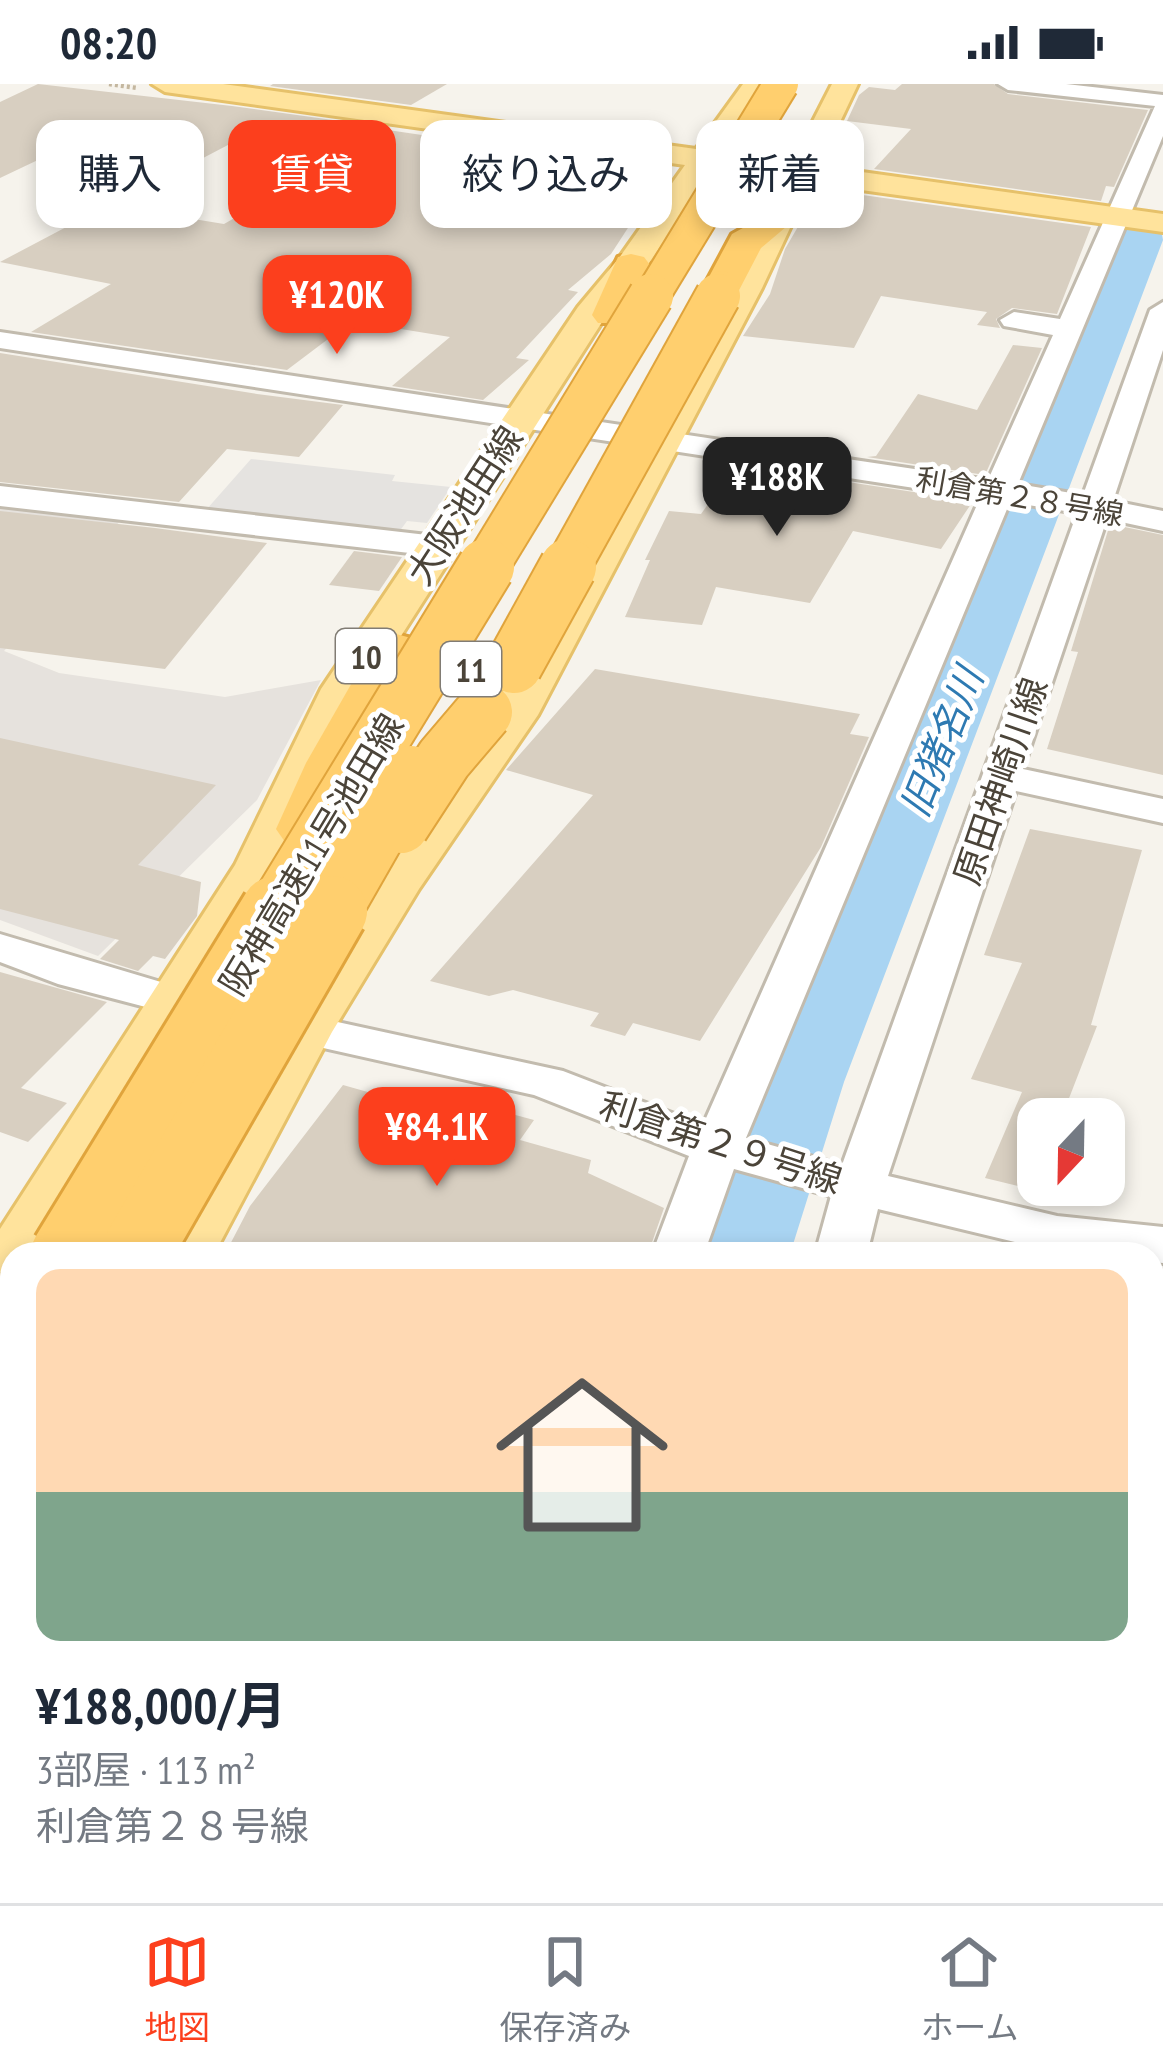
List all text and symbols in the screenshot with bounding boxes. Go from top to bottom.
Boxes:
text: 08:20 [60,13,157,71]
chip: 購入 [36,120,204,228]
chip: 賃貸 [228,120,396,228]
chip: 絞り込み [420,120,672,228]
chip: 新着 [696,120,864,228]
pin: ¥120K [253,255,421,357]
text: ¥120K [290,268,384,319]
street label: 大阪池田線 [395,417,533,593]
pin: ¥188K [693,437,861,539]
text: ¥188K [730,450,824,501]
street label: 利倉第２８号線 [913,459,1127,533]
road number: 10 [336,629,396,683]
road number: 11 [441,642,501,696]
water label: 旧猪名川 [888,656,995,824]
street label: 原田神崎川線 [943,671,1057,891]
street label: 阪神高速11号池田線 [208,705,414,1003]
street label: 利倉第２９号線 [594,1081,848,1203]
pin: ¥84.1K [339,1087,535,1189]
north arrow [1017,1098,1125,1206]
map controls [1017,1098,1125,1206]
text: ¥84.1K [385,1100,489,1151]
icon: home [474,1347,690,1563]
text: ¥188,000/月 [36,1672,286,1738]
text: 3部屋 · 113 m² [36,1744,256,1795]
text: 利倉第２８号線 [36,1800,309,1851]
tab: 地図 [144,1929,210,2049]
tab: 保存済み [499,1929,631,2049]
tab: ホーム [920,1929,1018,2049]

